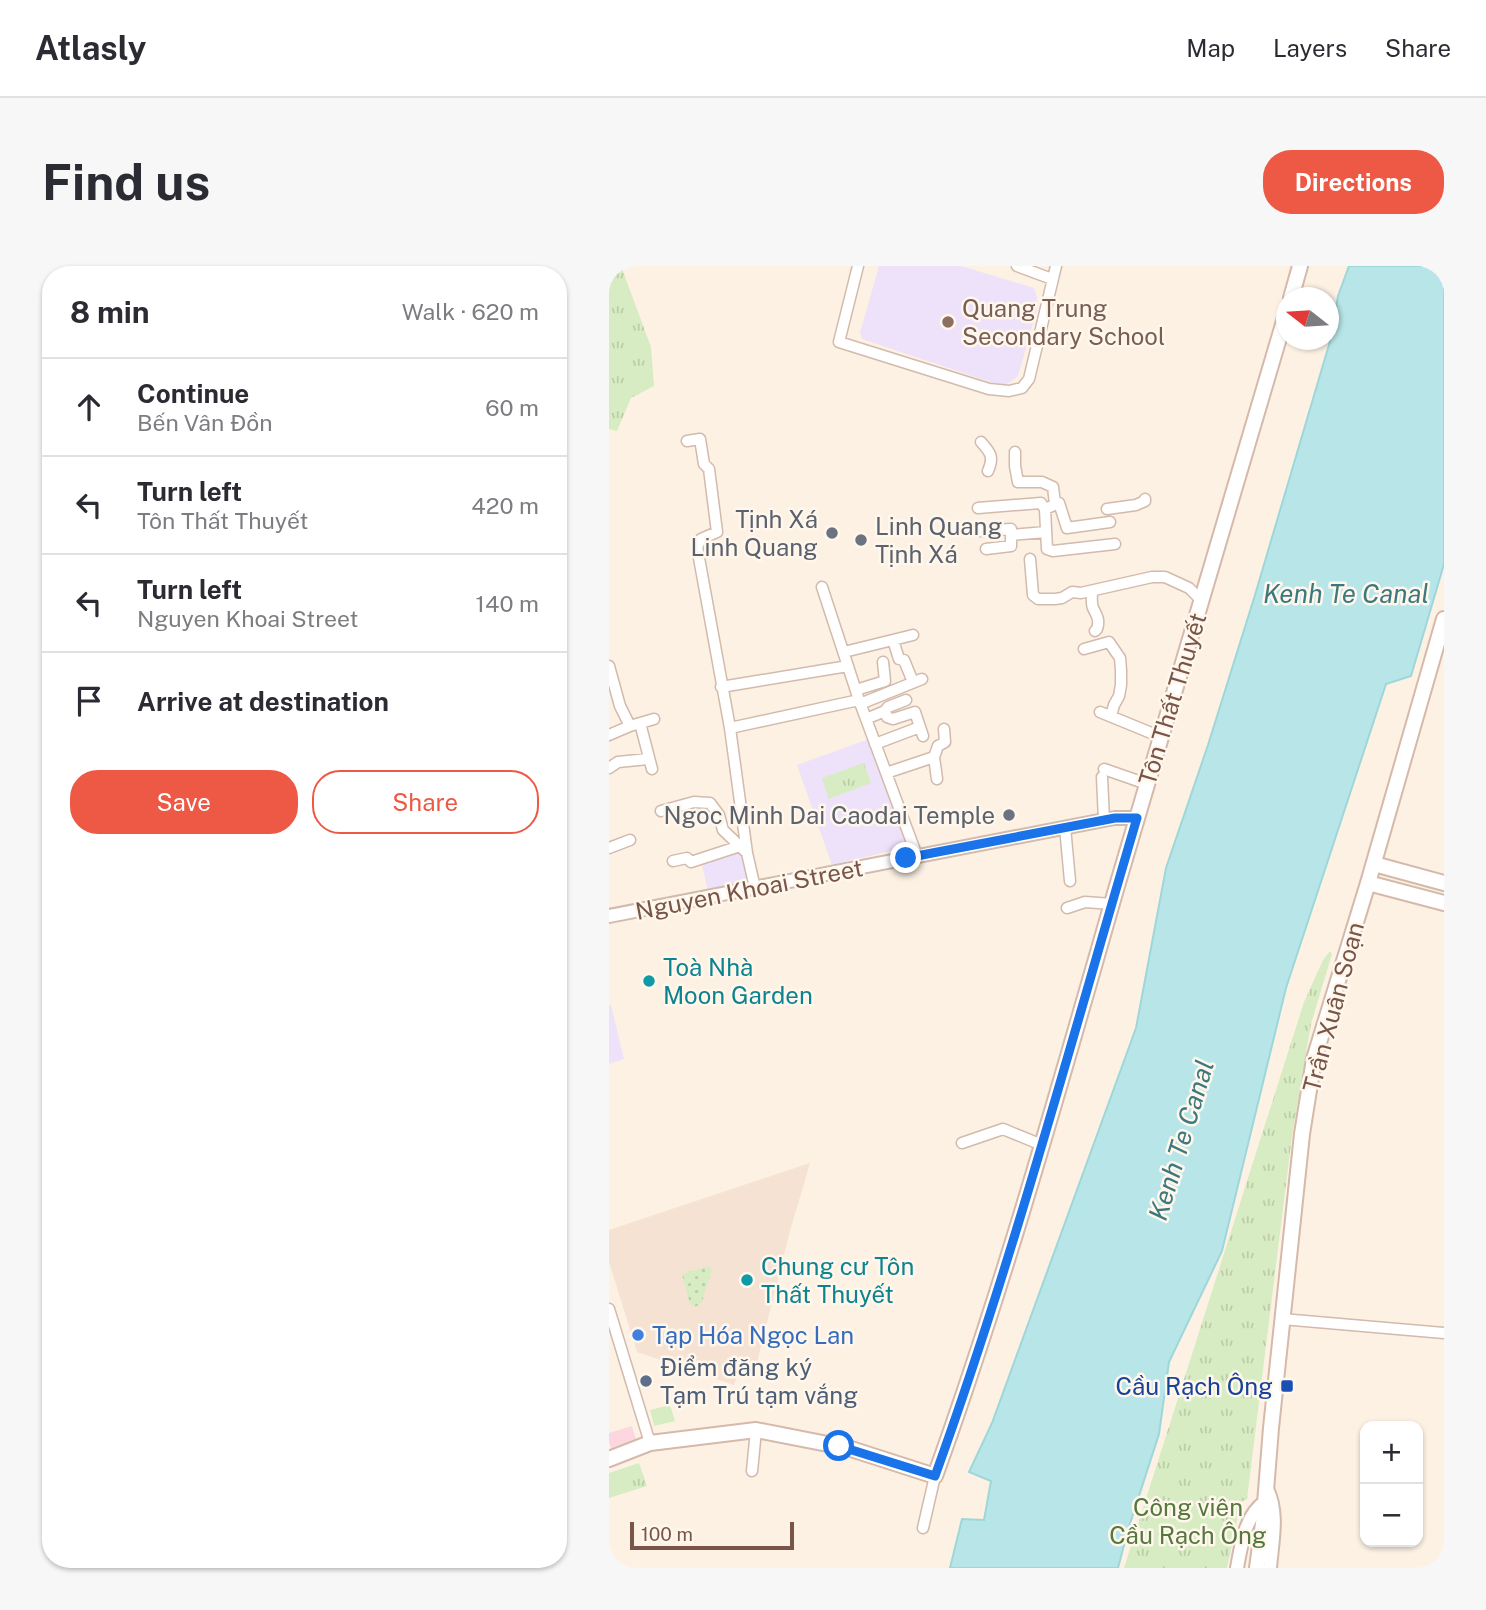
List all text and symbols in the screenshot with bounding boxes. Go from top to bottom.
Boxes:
text: Atlasly [35,29,146,67]
text: Map [1186,34,1235,62]
text: Layers [1273,34,1347,62]
text: Share [1385,34,1451,62]
button: Directions [1263,150,1444,214]
text: Find us [42,153,210,211]
north arrow [1276,287,1339,350]
text: 8 min [70,294,150,330]
place label: Quang Trung Secondary School [962,294,1165,350]
text: Walk · 620 m [402,298,539,325]
marker: Quang Trung Secondary School [940,314,956,330]
text: Continue [137,378,249,409]
icon: ahead [70,388,108,426]
text: 60 m [485,394,539,421]
text: Bến Vân Đồn [137,409,272,436]
text: Turn left [137,476,242,507]
icon: left [70,486,108,524]
text: 420 m [471,492,539,519]
place label: Tịnh Xá Linh Quang [691,505,818,561]
text: Tôn Thất Thuyết [137,507,308,534]
place label: Linh Quang Tịnh Xá [875,512,1002,568]
marker: Tịnh Xá Linh Quang [824,525,840,541]
marker: Linh Quang Tịnh Xá [853,532,869,548]
text: Turn left [137,574,242,605]
water label: Kenh Te Canal [1263,578,1429,609]
icon: left [70,584,108,622]
text: 140 m [476,590,539,617]
text: Nguyen Khoai Street [137,605,358,632]
street label: Tôn Thất Thuyết [1132,609,1212,789]
icon: arrive [70,682,108,720]
text: Arrive at destination [137,686,389,717]
button: Save [70,770,298,834]
button: Share [312,770,539,834]
place label: Ngoc Minh Dai Caodai Temple [664,801,995,829]
marker: Ngoc Minh Dai Caodai Temple [1001,807,1017,823]
route end [890,842,921,873]
street label: Nguyen Khoai Street [633,853,865,925]
street label: Trần Xuân Soạn [1297,919,1369,1095]
place label: Toà Nhà Moon Garden [663,953,813,1009]
marker: Toà Nhà Moon Garden [641,973,657,989]
water label: Kenh Te Canal [1142,1056,1220,1224]
place label: Chung cư Tôn Thất Thuyết [761,1252,914,1308]
marker: Chung cư Tôn Thất Thuyết [739,1272,755,1288]
place label: Tạp Hóa Ngọc Lan [652,1321,854,1349]
marker: Tạp Hóa Ngọc Lan [630,1327,646,1343]
place label: Điểm đăng ký Tạm Trú tạm vắng [660,1353,858,1409]
place label: Cầu Rạch Ông [1116,1372,1273,1400]
marker: Điểm đăng ký Tạm Trú tạm vắng [638,1373,654,1389]
marker: Cầu Rạch Ông [1279,1378,1295,1394]
map controls [1360,1421,1423,1547]
button: + [1360,1421,1423,1484]
route start [823,1430,854,1461]
button: − [1360,1484,1423,1547]
park label: Công viên Cầu Rạch Ông [1109,1493,1267,1549]
scale bar [630,1519,795,1551]
text: 100 m [641,1523,693,1545]

